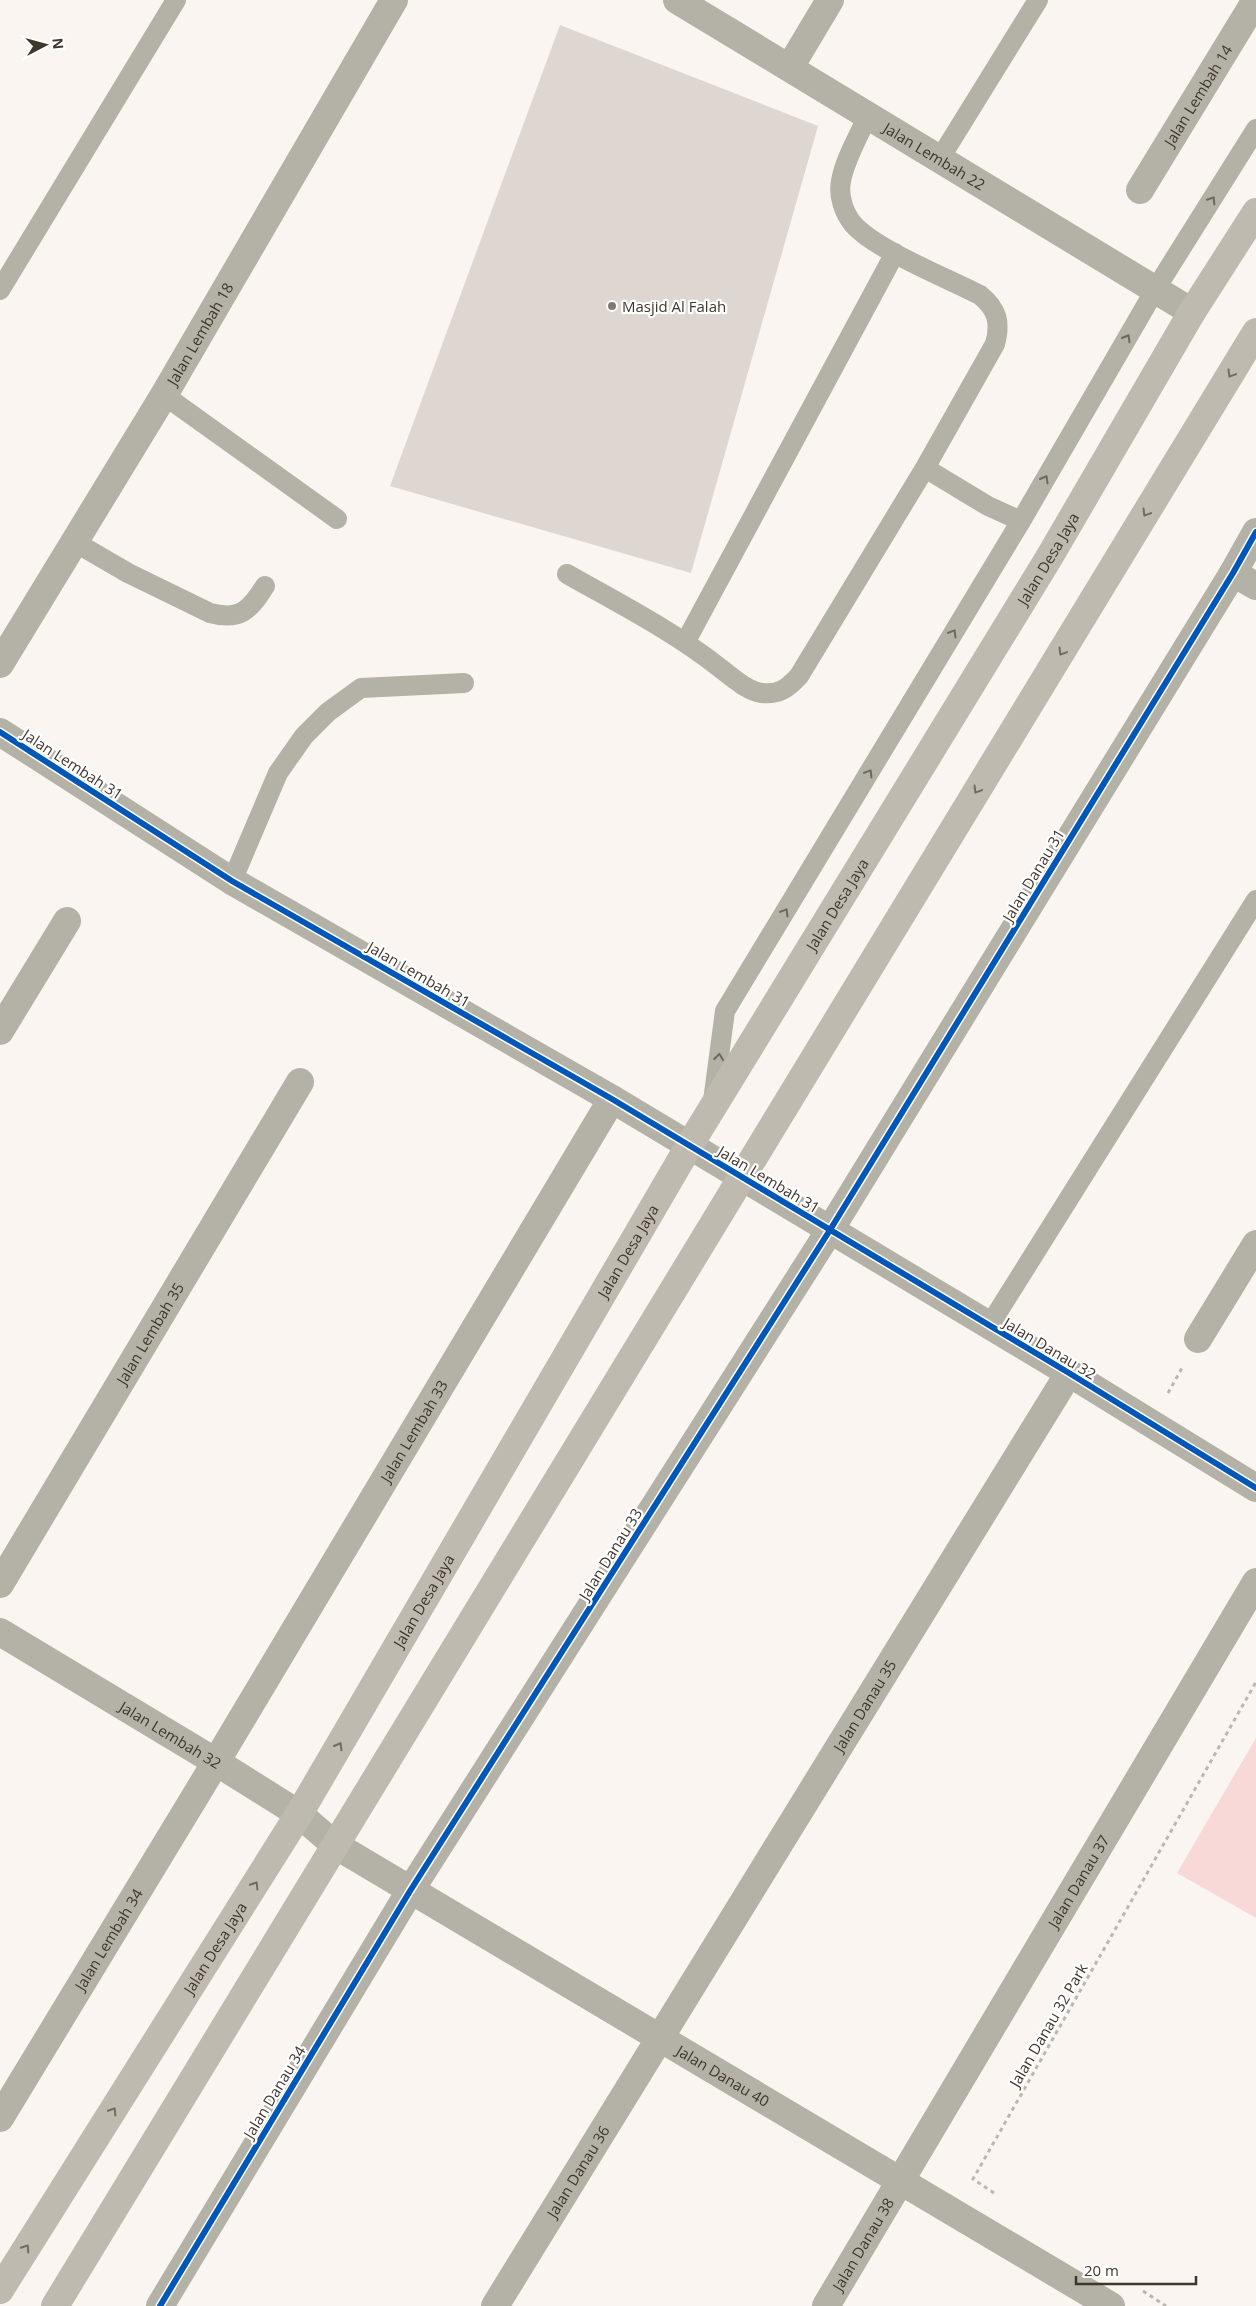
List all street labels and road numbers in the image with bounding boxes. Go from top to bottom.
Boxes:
street label: Jalan Lembah 14 [1158,40,1237,152]
street label: Jalan Lembah 22 [878,116,989,194]
street label: Jalan Lembah 18 [161,279,237,390]
street label: Jalan Desa Jaya [1011,509,1083,610]
street label: Jalan Lembah 31 [17,723,127,804]
street label: Jalan Danau 31 [996,825,1069,927]
street label: Jalan Desa Jaya [800,854,873,956]
street label: Jalan Lembah 31 [362,935,474,1012]
street label: Jalan Lembah 31 [713,1140,824,1217]
street label: Jalan Desa Jaya [592,1201,663,1303]
street label: Jalan Lembah 35 [111,1279,188,1390]
street label: Jalan Danau 32 [998,1311,1100,1384]
street label: Jalan Lembah 33 [374,1376,452,1487]
street label: Jalan Danau 33 [573,1504,646,1605]
street label: Jalan Desa Jaya [387,1551,458,1653]
street label: Jalan Danau 35 [827,1656,900,1757]
street label: Jalan Lembah 32 [114,1695,225,1773]
street label: Jalan Danau 37 [1042,1831,1114,1933]
street label: Jalan Lembah 34 [69,1884,147,1996]
street label: Jalan Desa Jaya [178,1898,251,1999]
street label: Jalan Danau 32 Park [1003,1959,1092,2092]
street label: Jalan Danau 40 [671,2039,773,2111]
street label: Jalan Danau 34 [237,2042,310,2144]
street label: Jalan Danau 36 [541,2122,614,2223]
street label: Jalan Danau 38 [826,2194,898,2296]

